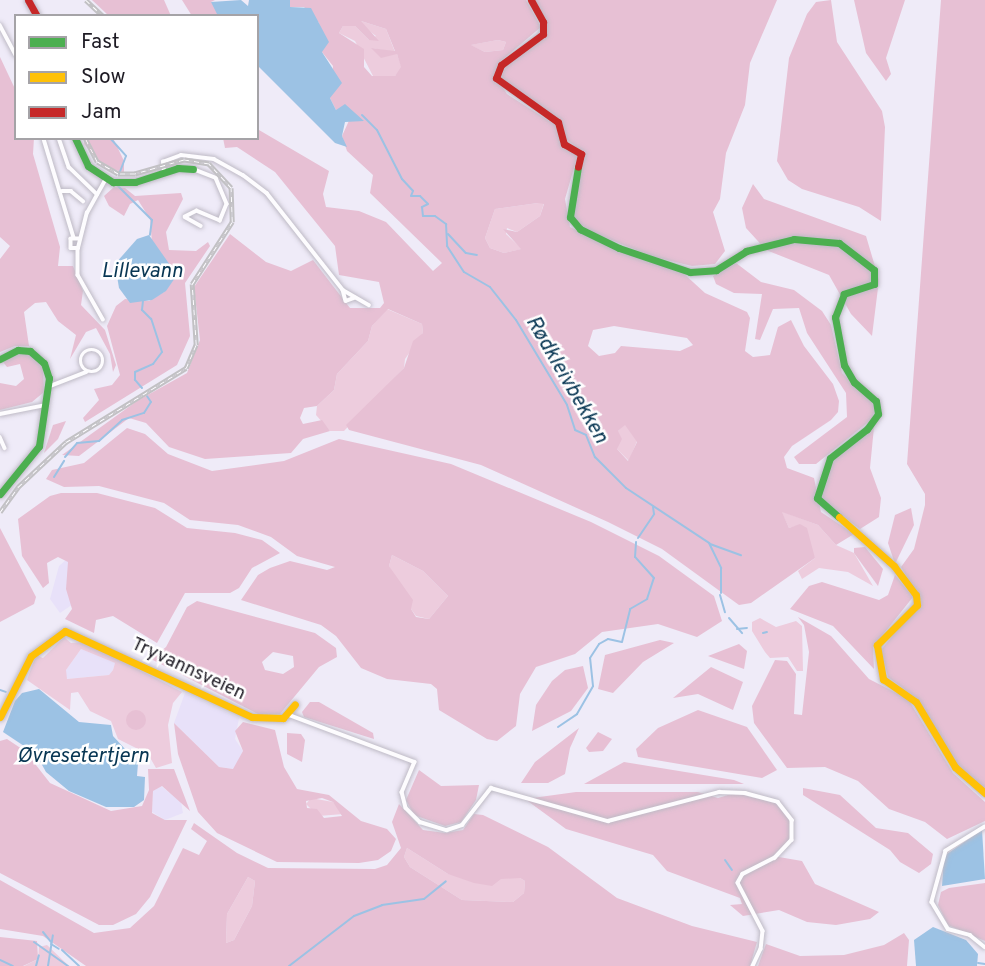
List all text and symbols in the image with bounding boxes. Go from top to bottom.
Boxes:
legend [14,14,259,140]
text: Fast [81,29,120,56]
text: Slow [81,64,126,91]
text: Jam [81,99,122,126]
water label: Lillevann [101,259,183,285]
water label: Rødkleivbekken [519,312,613,448]
street label: Tryvannsveien [127,634,249,706]
water label: Øvresetertjern [17,744,149,770]

